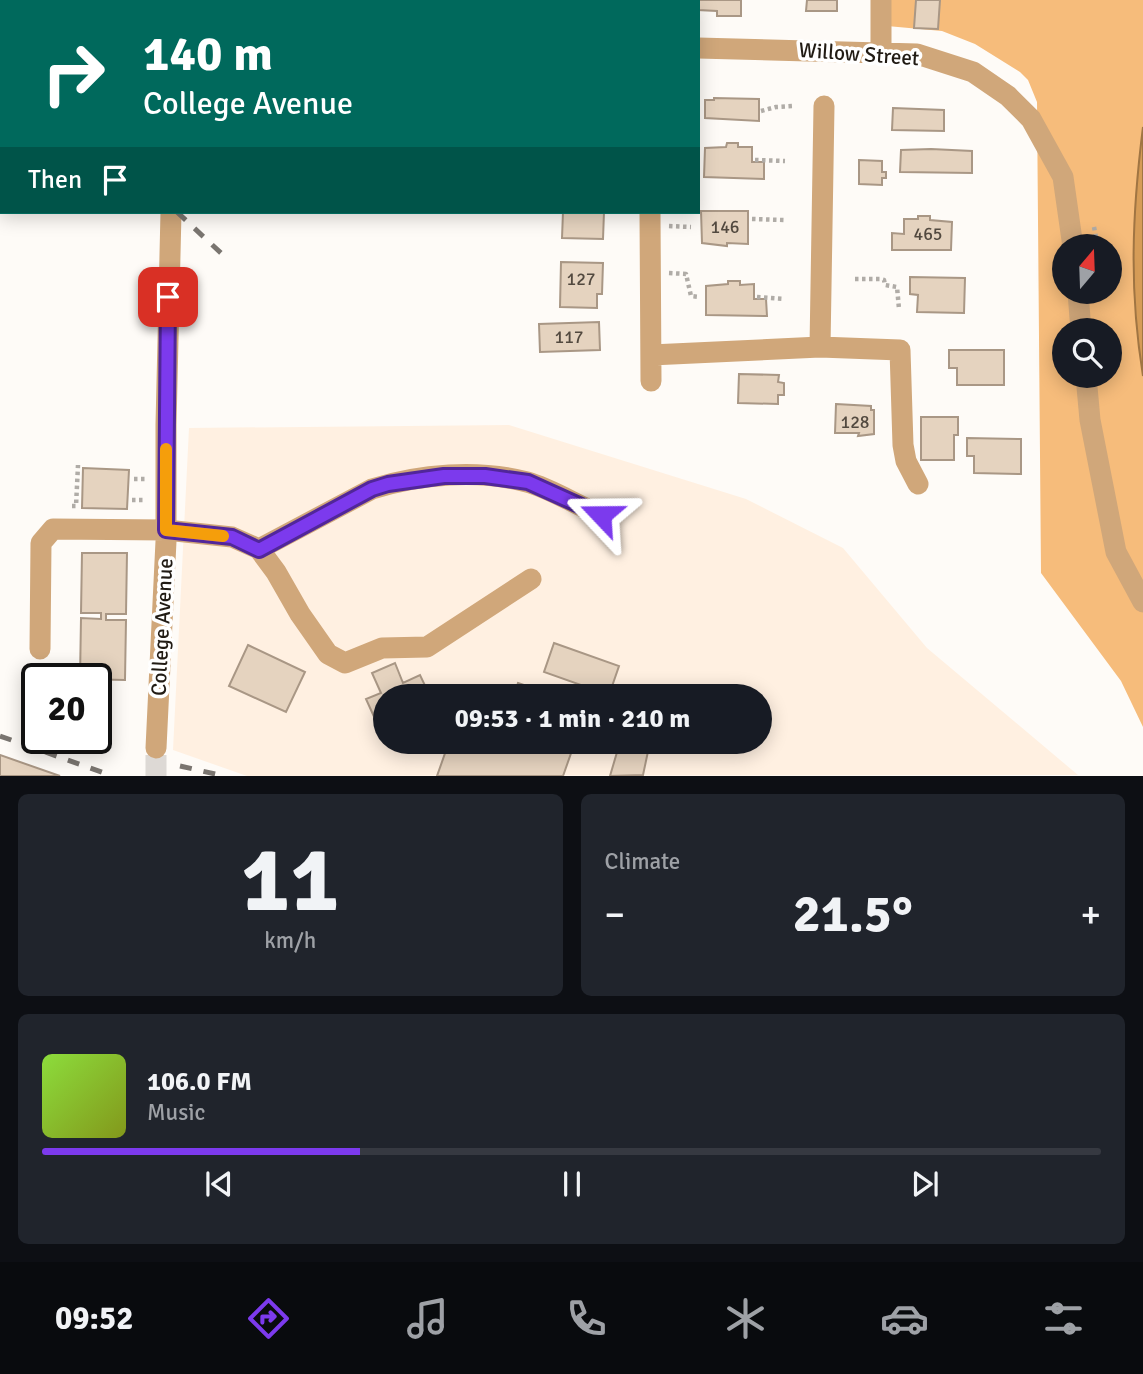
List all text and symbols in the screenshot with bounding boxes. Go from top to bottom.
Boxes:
text: 140 m [143,24,273,84]
icon: right [28,28,119,119]
street label: Willow Street [798,37,920,71]
text: College Avenue [143,84,353,123]
icon: arrive [96,161,134,199]
text: Then [28,164,82,196]
house number: 146 [710,216,740,238]
house number: 465 [913,223,943,245]
north arrow [1052,234,1122,304]
map controls [1052,234,1122,388]
pin [138,267,198,327]
house number: 127 [566,268,596,290]
icon: arrive [149,278,187,316]
button: search [1052,318,1122,388]
house number: 117 [554,326,584,348]
house number: 128 [840,411,870,433]
position arrow [564,478,638,552]
street label: College Avenue [145,558,179,696]
speed limit sign: 20 [21,663,112,754]
text: 09:53 · 1 min · 210 m [455,703,690,735]
text: 11 [241,824,339,937]
text: Climate [605,847,680,876]
text: 21.5° [793,882,913,946]
text: − [605,891,625,938]
text: + [1080,891,1101,938]
text: km/h [264,926,316,955]
text: 106.0 FM [147,1066,252,1098]
text: Music [147,1098,205,1127]
icon: previous [200,1165,238,1203]
icon: pause [553,1165,591,1203]
icon: next [906,1165,944,1203]
icon: directions [244,1294,293,1343]
icon: music [403,1294,452,1343]
icon: phone [562,1294,611,1343]
icon: climate [721,1294,770,1343]
icon: car [880,1294,929,1343]
icon: filters [1039,1294,1088,1343]
text: 09:52 [55,1299,134,1338]

